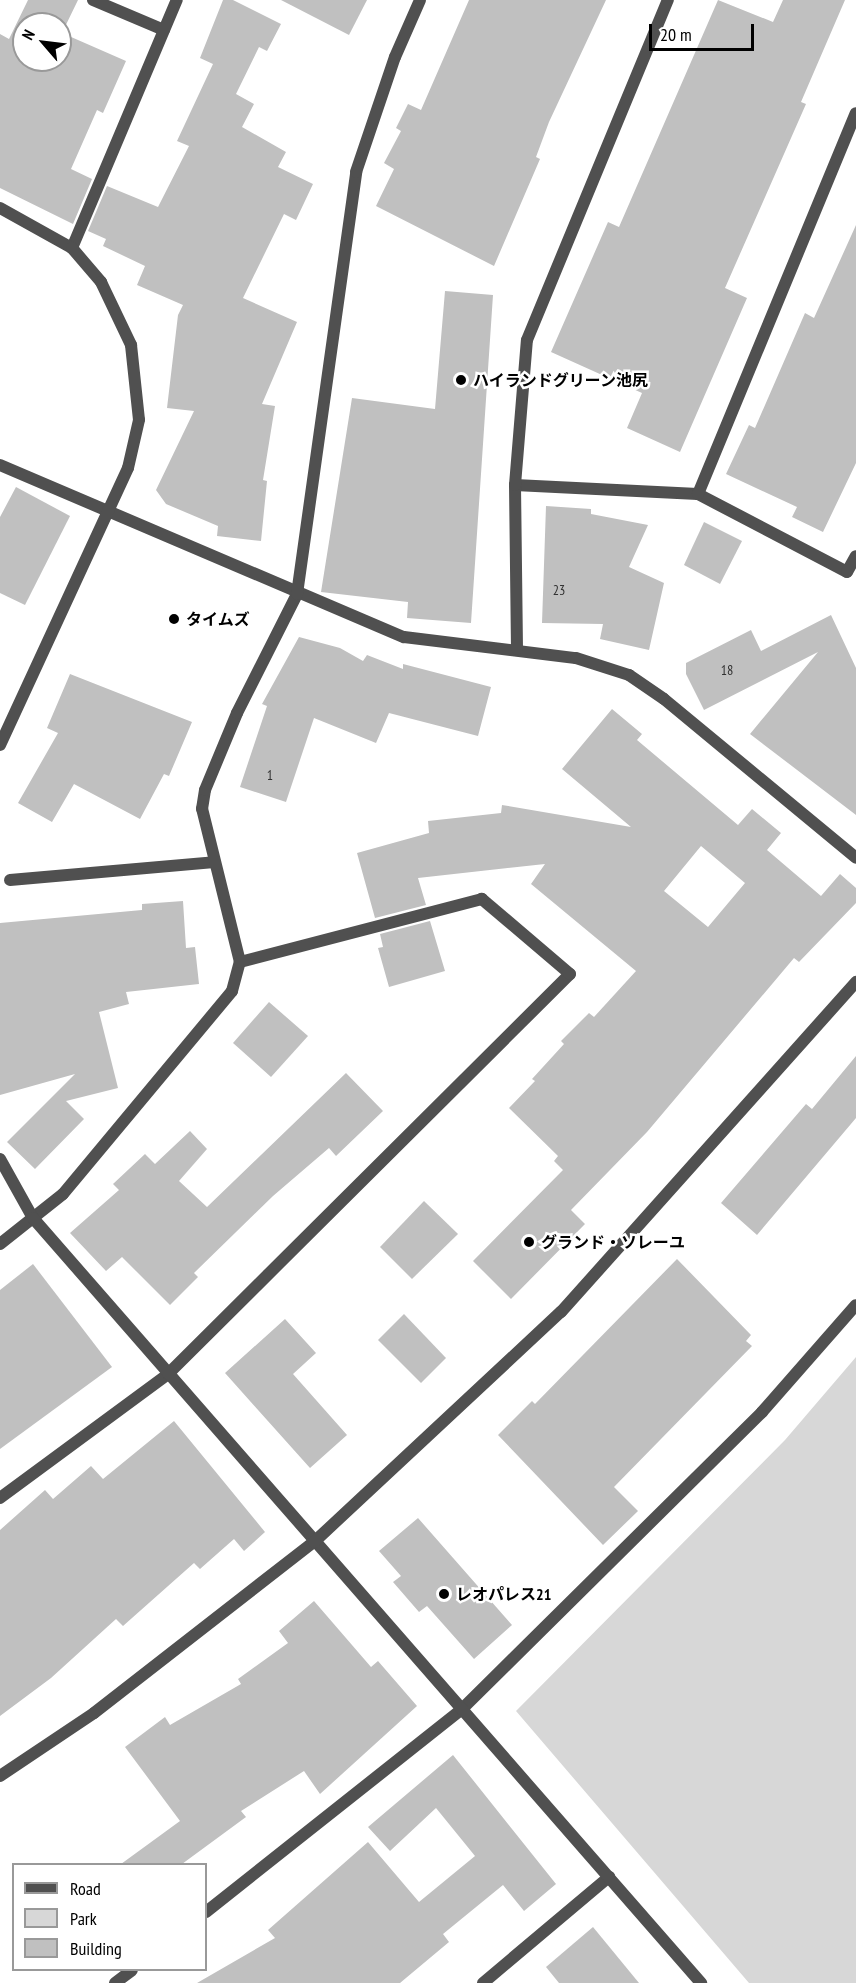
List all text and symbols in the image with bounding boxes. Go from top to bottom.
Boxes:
north arrow [12,12,72,72]
scale bar [652,12,757,50]
text: 20 m [660,23,692,46]
text: N [17,26,39,43]
place label: ハイランドグリーン池尻 [473,370,649,390]
marker: ハイランドグリーン池尻 [454,373,468,387]
house number: 23 [553,582,565,598]
place label: タイムズ [186,609,250,629]
marker: タイムズ [167,612,181,626]
house number: 18 [721,662,733,678]
house number: 1 [267,767,273,783]
place label: グランド・ソレーユ [541,1232,685,1252]
marker: グランド・ソレーユ [522,1235,536,1249]
place label: レオパレス21 [456,1584,551,1604]
marker: レオパレス21 [437,1587,451,1601]
legend [12,1863,207,1971]
text: Road [70,1877,101,1900]
text: Park [70,1907,97,1930]
text: Building [70,1937,122,1960]

